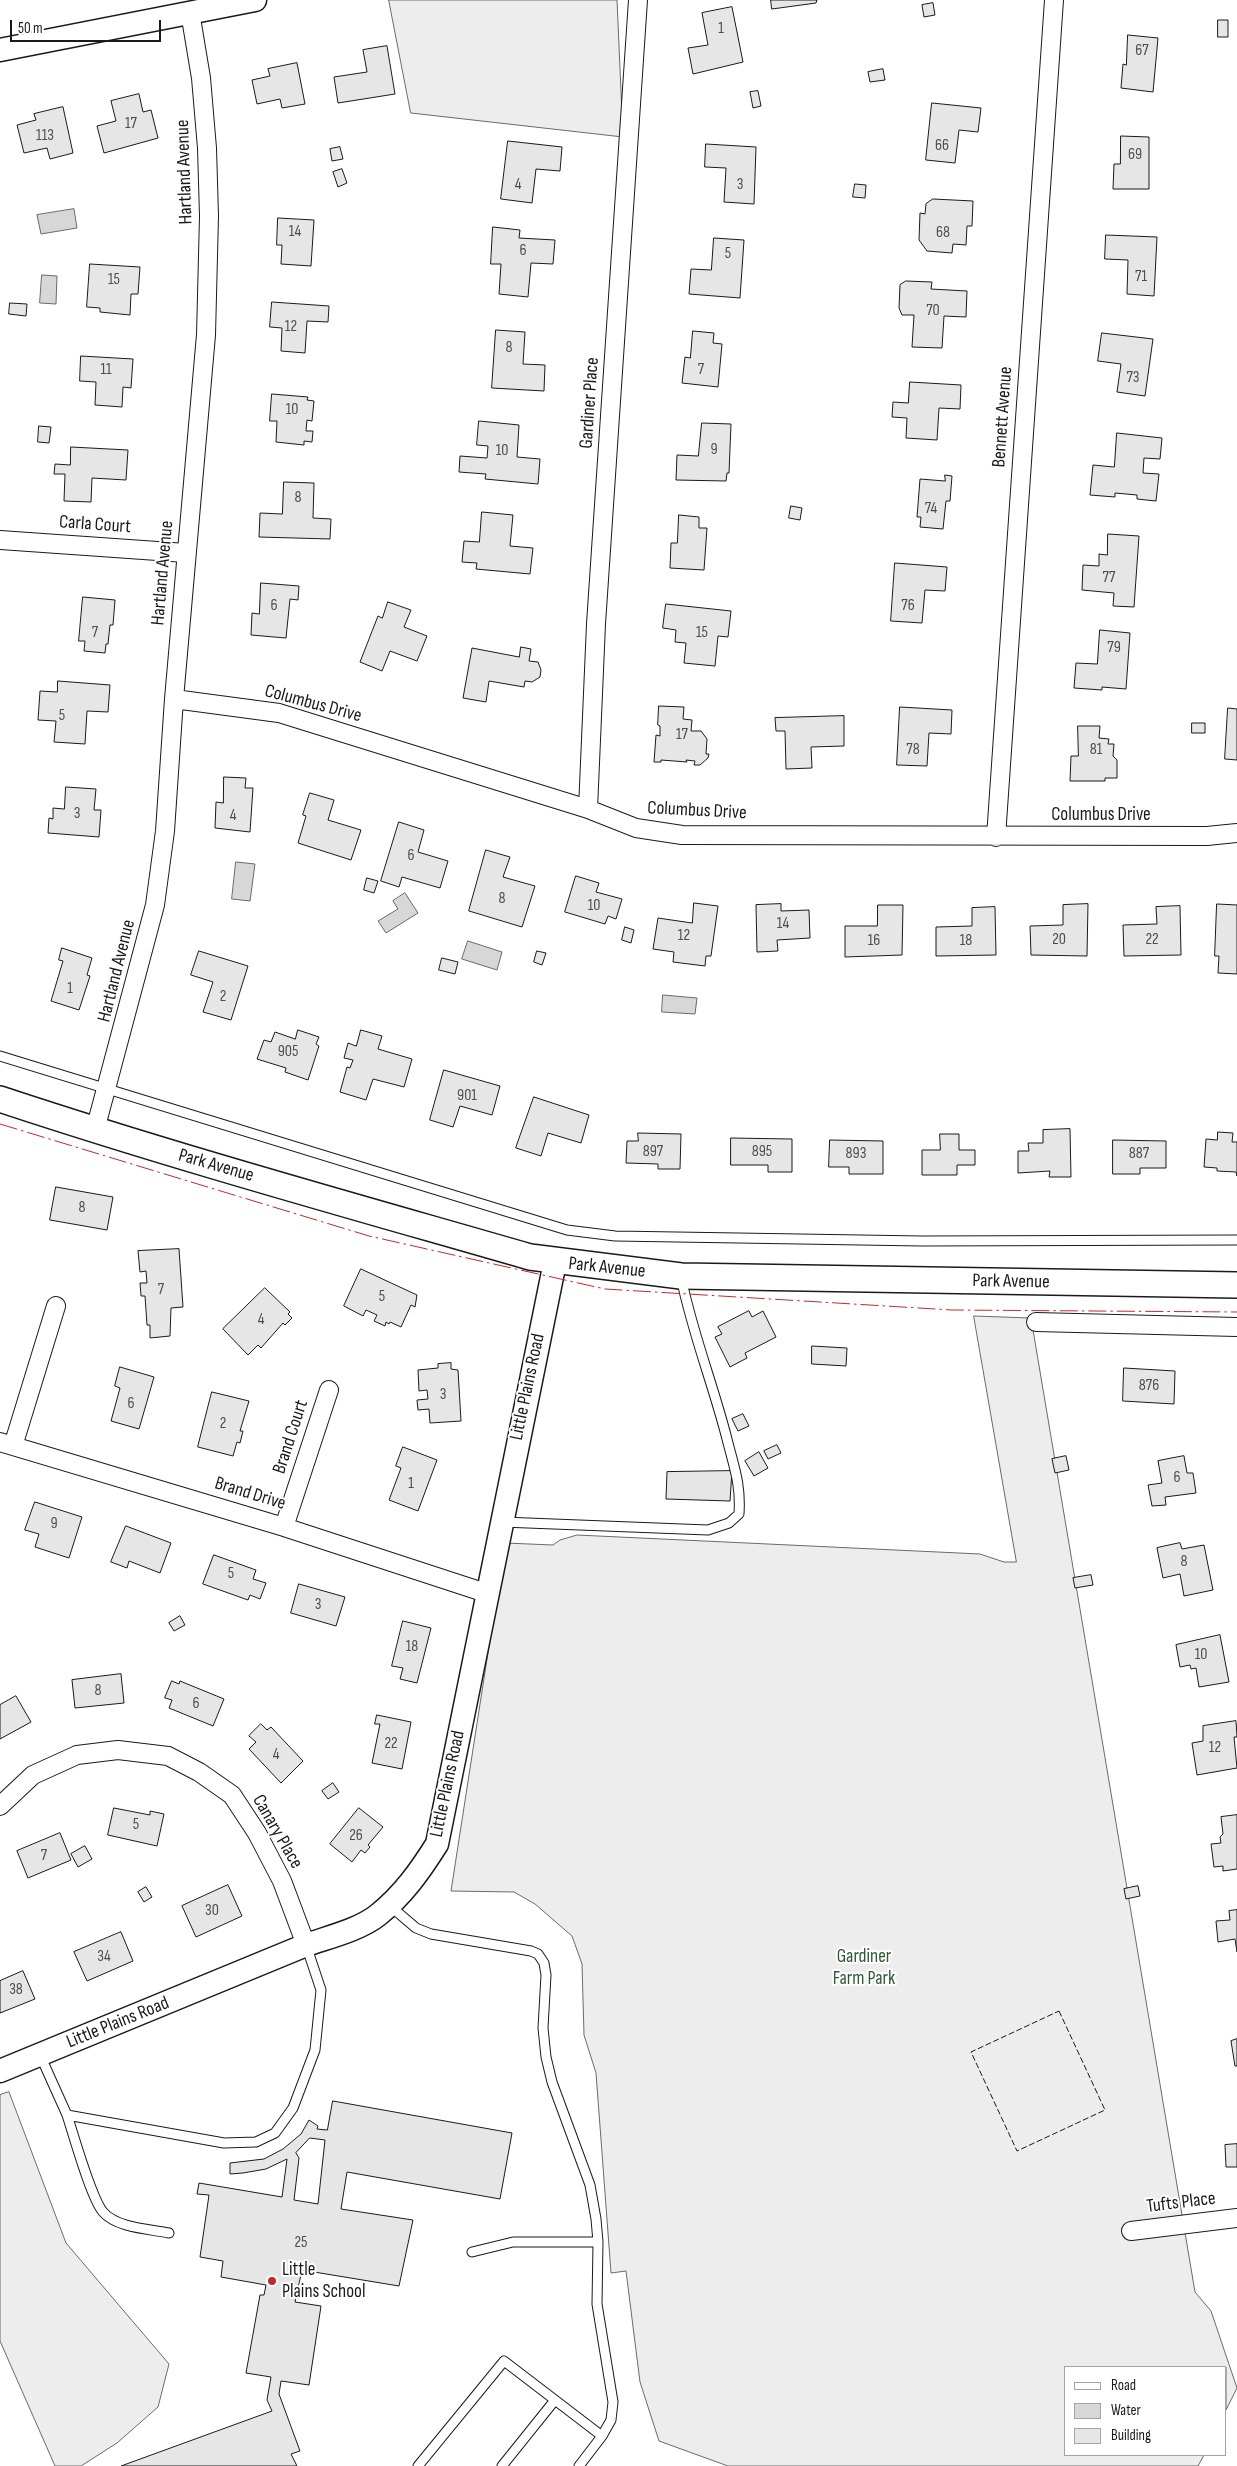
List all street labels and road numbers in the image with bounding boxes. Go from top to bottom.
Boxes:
street label: Hartland Avenue [172,119,198,225]
street label: Gardiner Place [575,357,605,449]
street label: Bennett Avenue [988,366,1018,468]
street label: Carla Court [58,511,132,539]
street label: Hartland Avenue [147,520,179,626]
street label: Columbus Drive [262,680,364,728]
street label: Columbus Drive [647,797,747,825]
street label: Columbus Drive [1051,804,1151,826]
street label: Hartland Avenue [93,917,141,1025]
street label: Park Avenue [176,1144,256,1188]
street label: Park Avenue [567,1253,647,1283]
street label: Park Avenue [972,1270,1050,1294]
street label: Little Plains Road [506,1332,550,1442]
street label: Brand Court [268,1397,314,1477]
street label: Brand Drive [212,1472,288,1516]
street label: Little Plains Road [426,1729,470,1839]
street label: Canary Place [247,1791,307,1873]
street label: Little Plains Road [63,1992,173,2054]
street label: Tufts Place [1145,2187,1217,2219]

